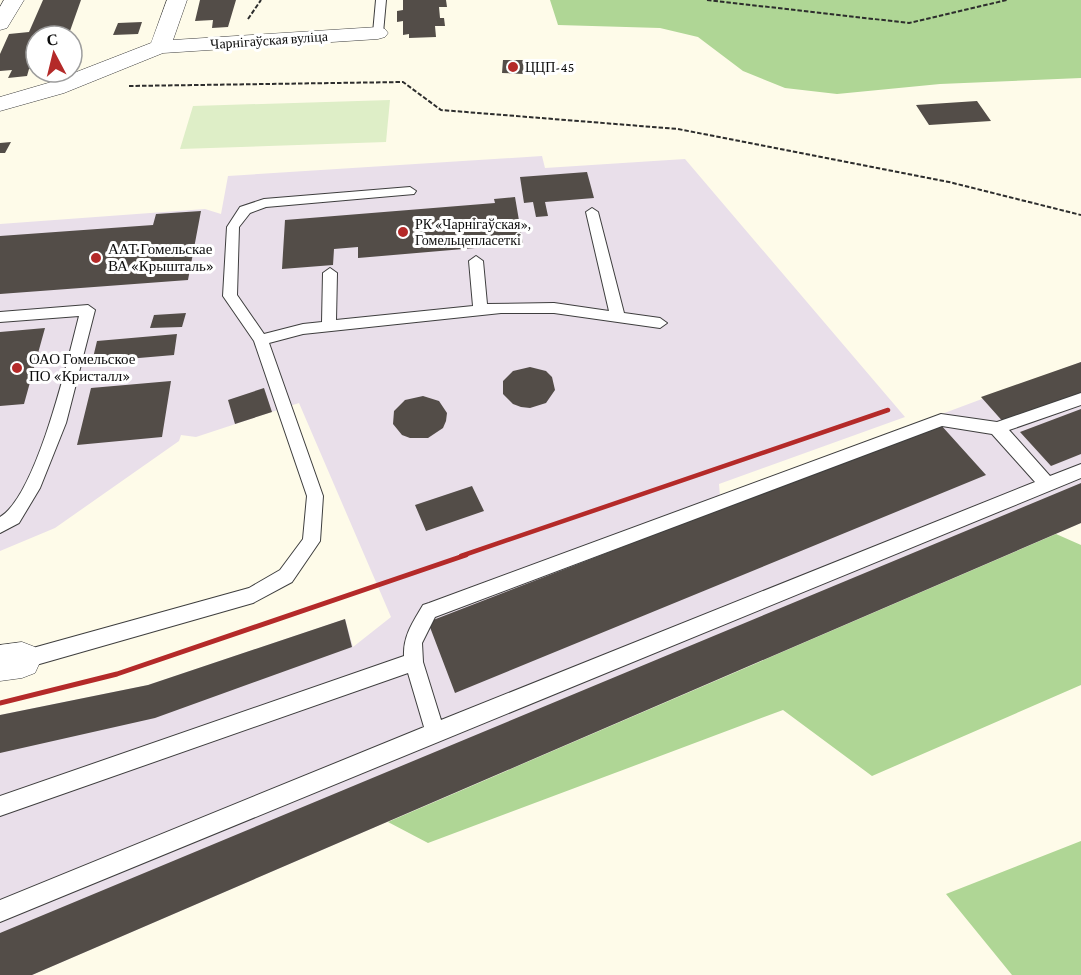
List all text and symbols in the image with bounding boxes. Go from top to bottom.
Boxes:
north arrow [24,24,84,84]
street label: Чарнігаўская вуліца [210,28,329,52]
text: С [45,30,59,49]
place label: ЦЦП-45 [525,59,574,75]
marker: ЦЦП-45 [506,60,520,74]
place label: РК «Чарнігаўская», Гомельцепласеткі [415,216,531,248]
marker: РК «Чарнігаўская», Гомельцепласеткі [396,225,410,239]
place label: ААТ Гомельскае ВА «Крышталь» [108,241,214,274]
marker: ААТ Гомельскае ВА «Крышталь» [89,251,103,265]
place label: ОАО Гомельское ПО «Кристалл» [29,351,136,384]
marker: ОАО Гомельское ПО «Кристалл» [10,361,24,375]

